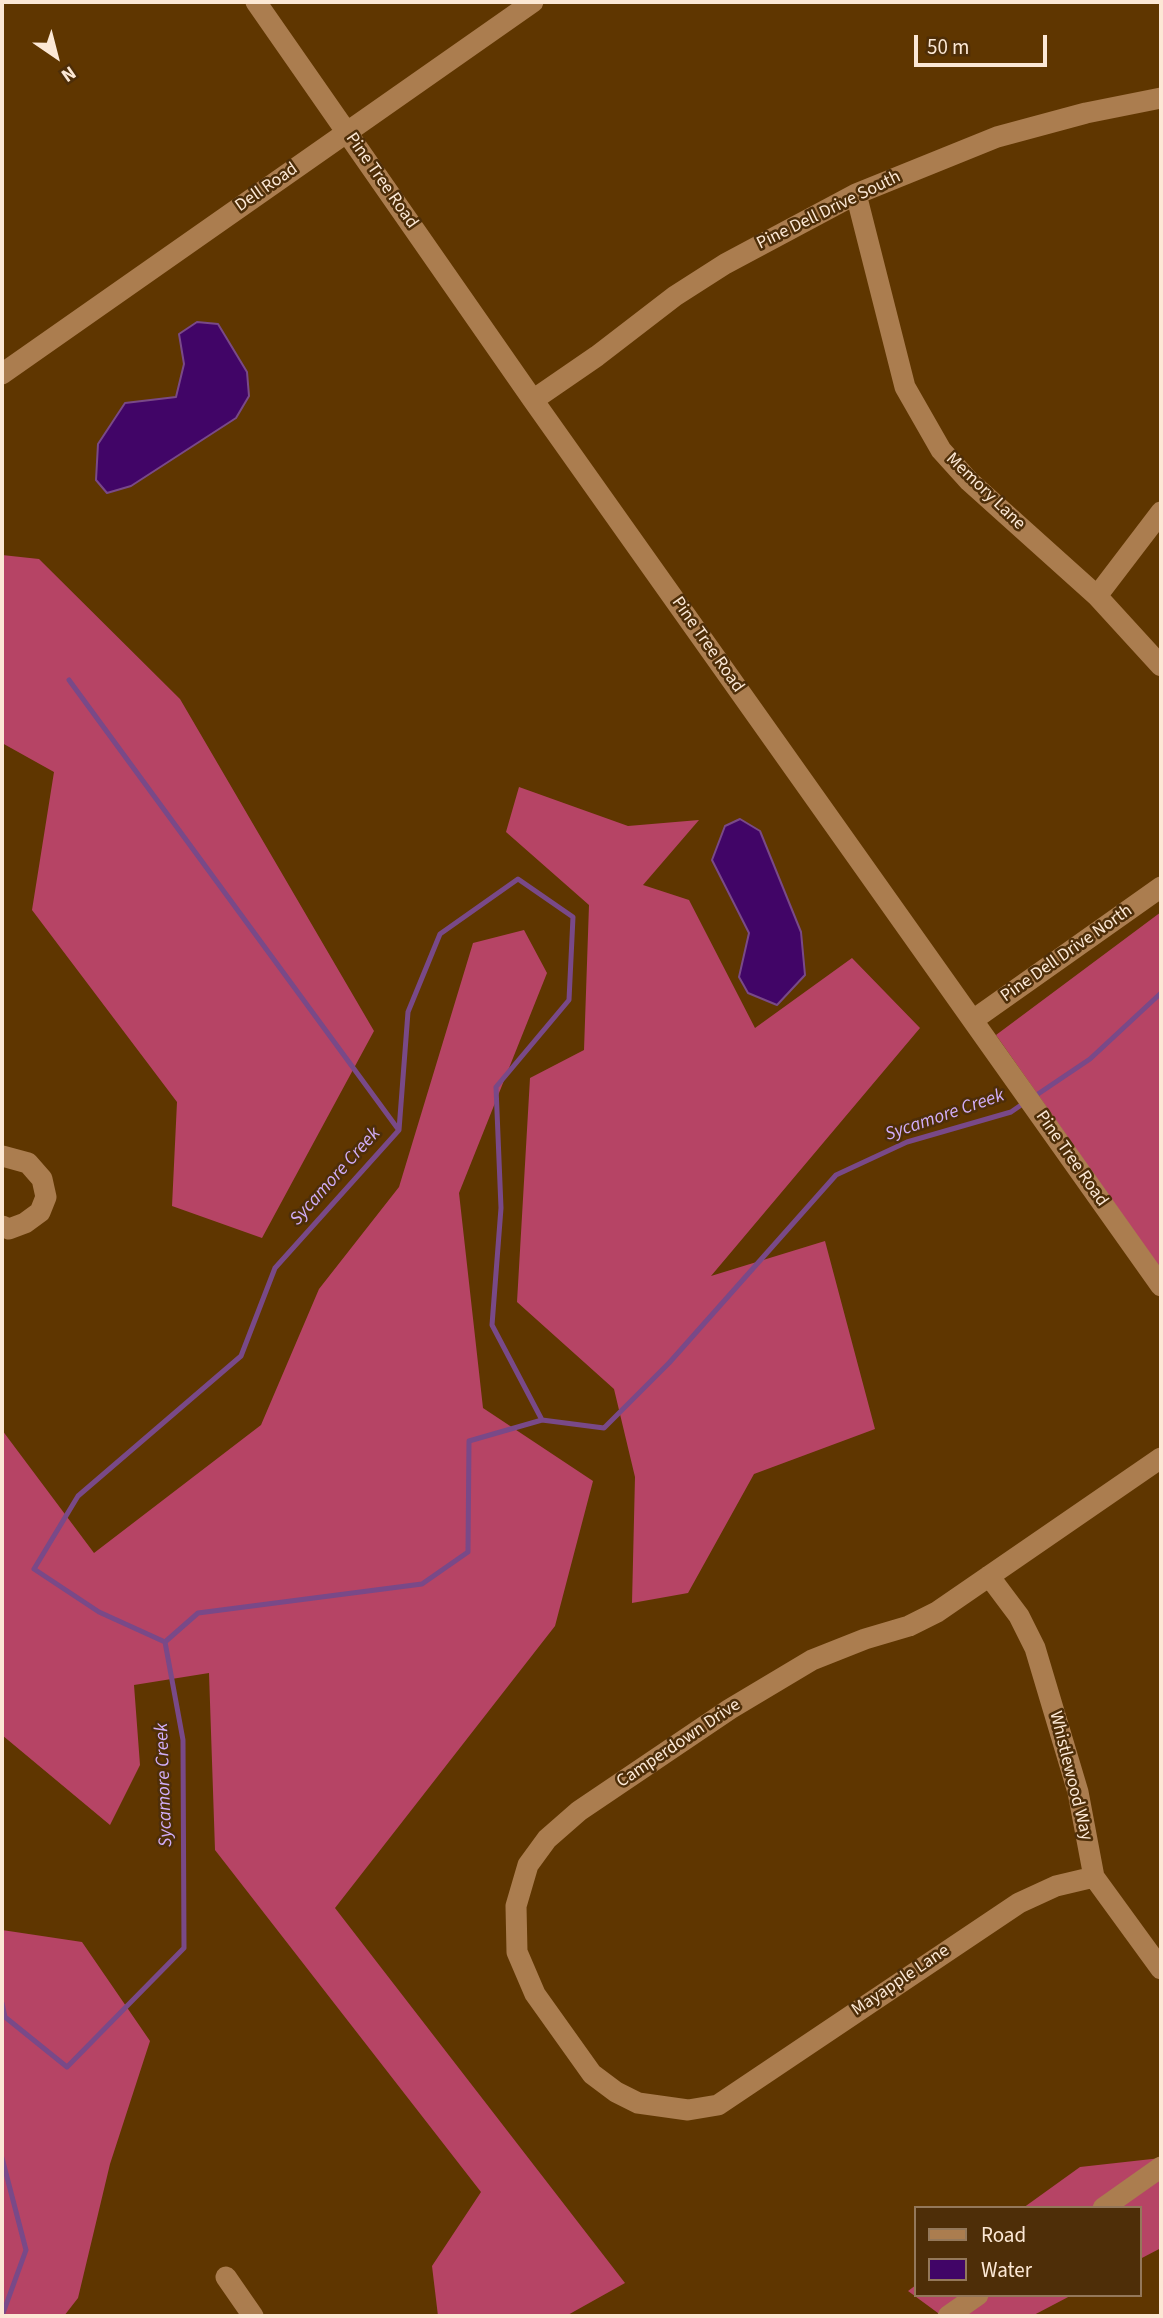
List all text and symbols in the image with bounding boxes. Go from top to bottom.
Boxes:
north arrow [21,21,91,91]
scale bar [918,21,1051,65]
text: 50 m [927,32,969,62]
text: N [55,59,81,88]
street label: Pine Tree Road [340,129,422,233]
street label: Dell Road [232,159,302,217]
street label: Pine Dell Drive South [754,167,904,255]
street label: Memory Lane [941,449,1029,535]
street label: Pine Tree Road [666,593,748,697]
street label: Pine Dell Drive North [997,900,1137,1008]
water label: Sycamore Creek [882,1085,1008,1147]
street label: Pine Tree Road [1030,1107,1112,1211]
water label: Sycamore Creek [286,1123,386,1231]
street label: Camperdown Drive [613,1695,745,1793]
street label: Whistlewood Way [1043,1709,1097,1843]
water label: Sycamore Creek [151,1722,179,1848]
street label: Mayapple Lane [848,1940,954,2022]
legend [914,2206,1142,2297]
text: Road [981,2220,1026,2250]
text: Water [981,2255,1032,2285]

